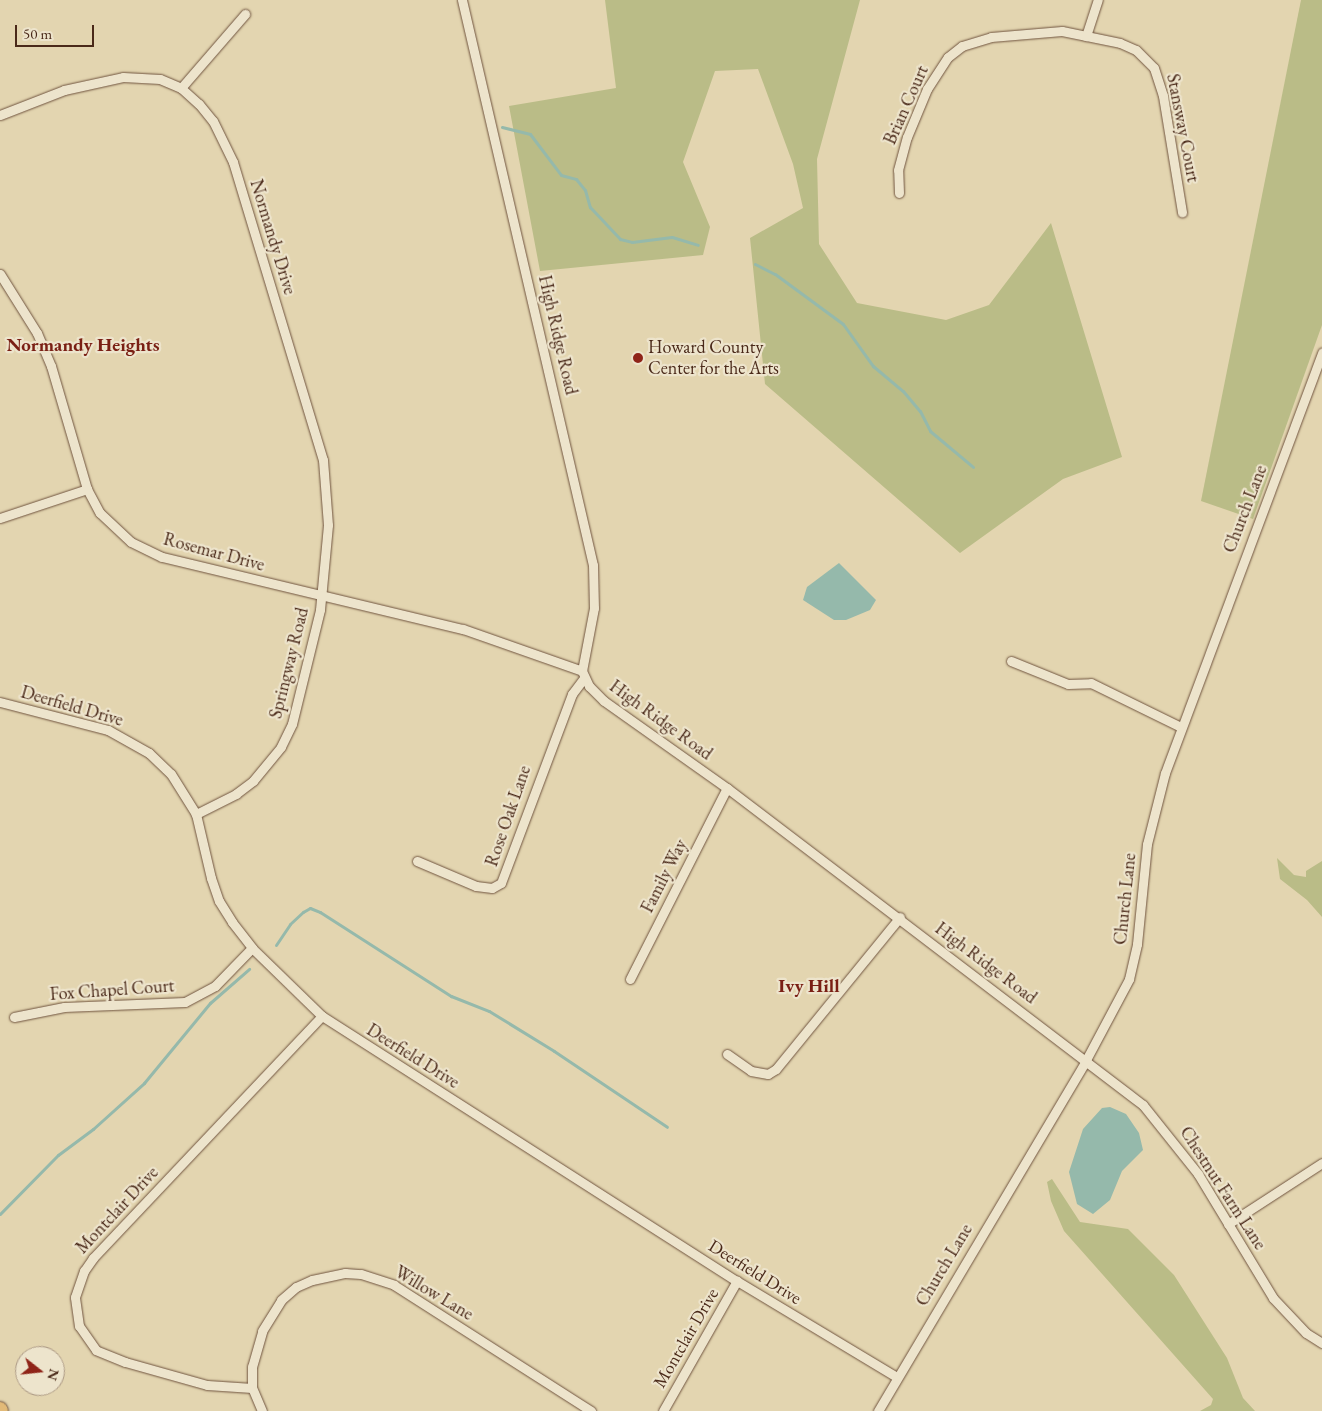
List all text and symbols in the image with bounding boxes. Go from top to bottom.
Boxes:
scale bar [18,15,96,47]
text: 50 m [23,24,52,43]
street label: Brian Court [879,62,933,148]
street label: Stansway Court [1162,72,1204,184]
street label: Normandy Drive [245,177,301,297]
street label: High Ridge Road [534,273,582,397]
district label: Normandy Heights [6,334,160,356]
place label: Howard County Center for the Arts [648,337,779,379]
marker: Howard County Center for the Arts [632,352,644,364]
street label: Church Lane [1218,462,1272,556]
street label: Rosemar Drive [161,528,267,576]
street label: Springway Road [265,605,313,721]
street label: High Ridge Road [605,675,717,765]
street label: Deerfield Drive [18,681,126,731]
street label: Rose Oak Lane [481,763,535,869]
street label: Family Way [636,836,692,916]
street label: Church Lane [1109,852,1141,946]
street label: High Ridge Road [931,918,1041,1008]
street label: Fox Chapel Court [49,975,175,1005]
district label: Ivy Hill [778,975,840,997]
street label: Deerfield Drive [363,1019,463,1093]
street label: Chestnut Farm Lane [1175,1122,1271,1254]
street label: Montclair Drive [71,1162,163,1258]
street label: Church Lane [911,1220,977,1310]
street label: Deerfield Drive [705,1235,805,1309]
street label: Willow Lane [391,1261,477,1325]
street label: Montclair Drive [649,1284,723,1392]
north arrow [15,1346,65,1396]
text: N [43,1367,64,1383]

